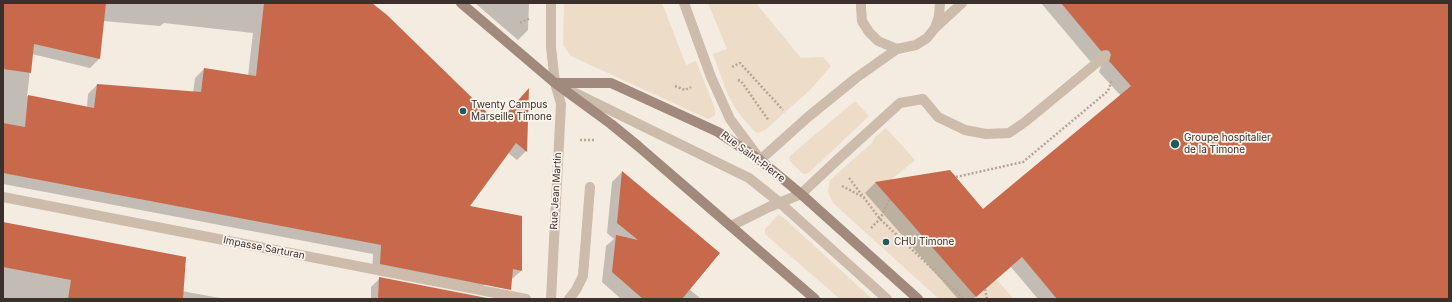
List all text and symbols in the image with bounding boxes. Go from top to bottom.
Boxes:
place label: Twenty Campus Marseille Timone [471,99,552,122]
marker: Twenty Campus Marseille Timone [458,106,468,116]
street label: Rue Saint-Pierre [719,129,787,185]
place label: Groupe hospitalier de la Timone [1184,132,1271,156]
marker: Groupe hospitalier de la Timone [1169,138,1181,150]
street label: Rue Jean Martin [548,152,564,230]
street label: Impasse Sarturan [222,234,306,262]
place label: CHU Timone [894,236,954,248]
marker: CHU Timone [881,237,891,247]

